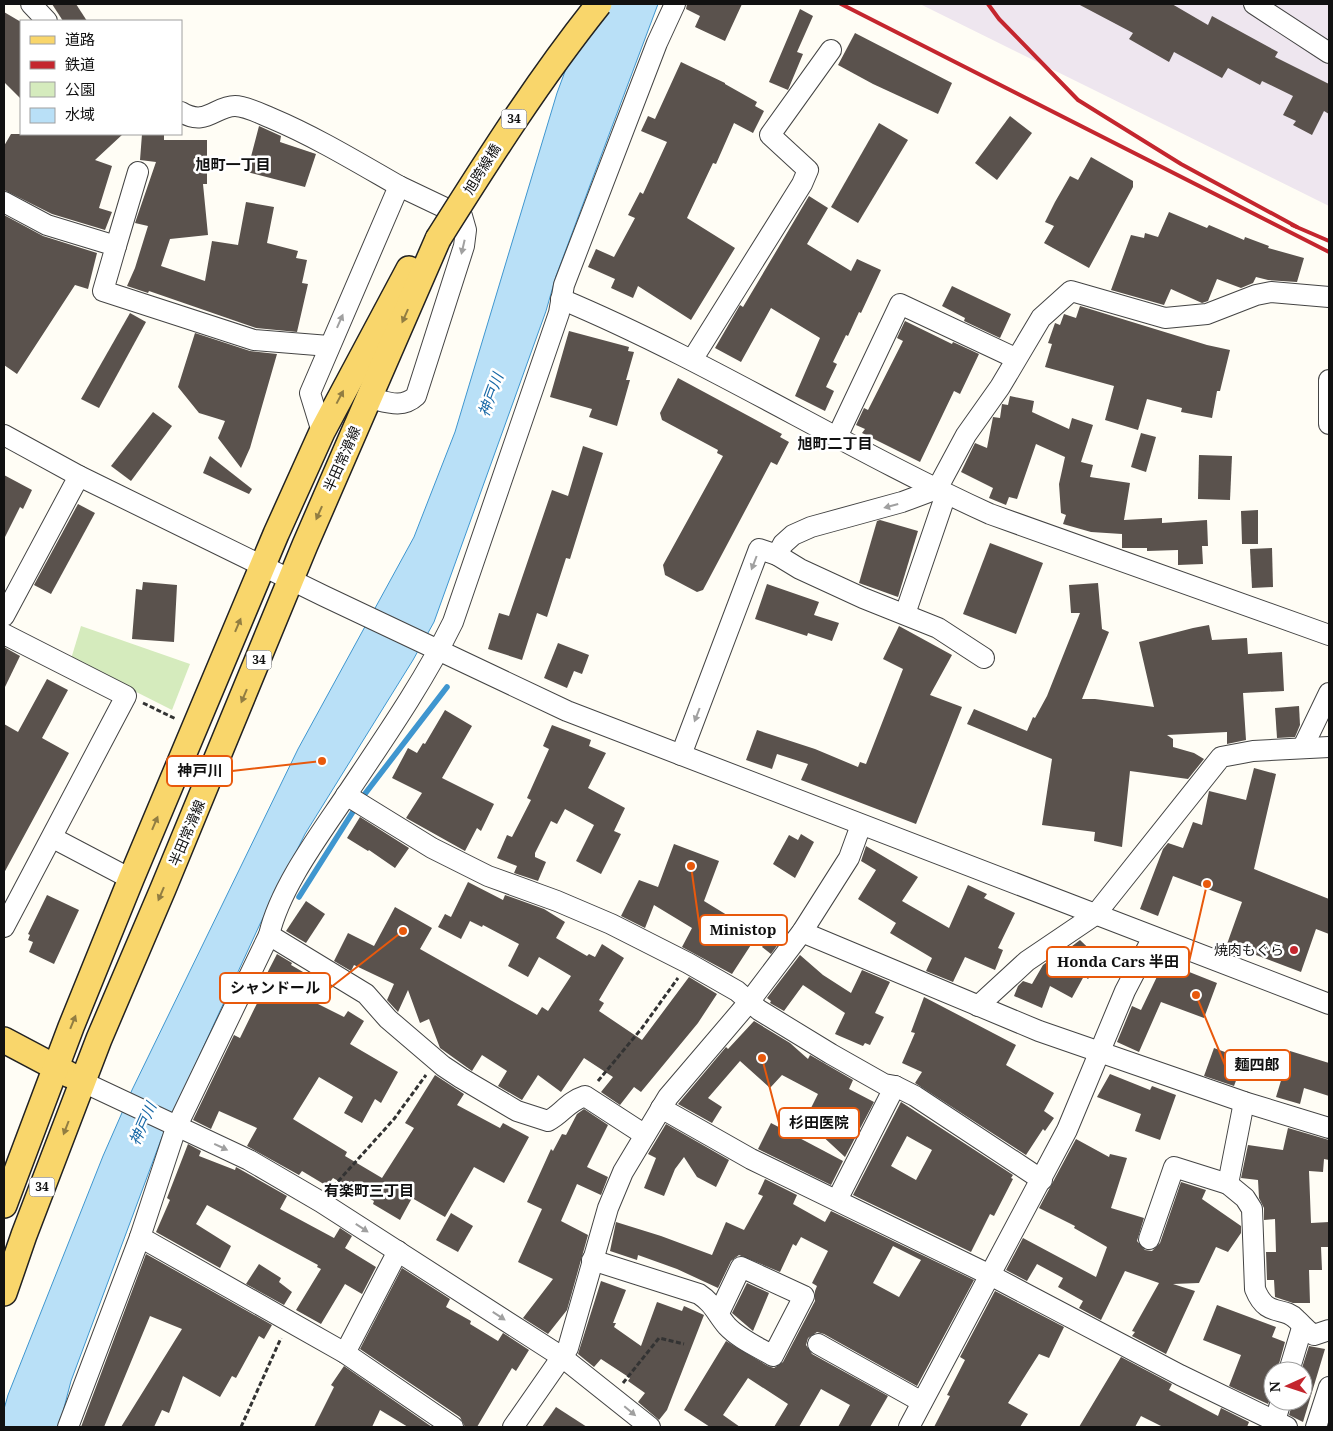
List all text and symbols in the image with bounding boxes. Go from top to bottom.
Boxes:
legend [20,20,182,135]
text: 道路 [65,29,95,49]
text: 鉄道 [65,54,95,74]
text: 公園 [65,79,95,99]
text: 水域 [65,104,95,124]
road number: 34 [502,110,526,128]
street label: 旭跨線橋 [459,140,504,198]
district label: 旭町一丁目 [195,154,271,174]
one-way arrow [459,240,467,255]
one-way arrow [400,309,408,323]
one-way arrow [336,314,344,328]
water label: 神戸川 [473,368,508,419]
one-way arrow [336,390,344,405]
street label: 半田常滑線 [319,423,364,495]
district label: 旭町二丁目 [797,433,873,453]
one-way arrow [883,502,898,510]
one-way arrow [314,506,322,520]
one-way arrow [750,555,757,570]
one-way arrow [235,618,243,632]
road number: 34 [246,650,272,670]
one-way arrow [240,689,248,704]
one-way arrow [692,707,700,722]
callout: 神戸川 [167,756,232,786]
text: 神戸川 [176,760,223,780]
street label: 半田常滑線 [164,797,209,869]
one-way arrow [151,816,159,831]
one-way arrow [157,887,165,901]
callout: Ministop [700,915,787,945]
text: Ministop [709,919,777,939]
place label: 焼肉もぐら [1214,940,1284,959]
marker: 焼肉もぐら [1288,944,1300,956]
callout: Honda Cars 半田 [1047,947,1189,977]
text: Honda Cars 半田 [1057,951,1179,971]
callout: シャンドール [220,973,330,1003]
text: シャンドール [230,977,320,997]
one-way arrow [70,1015,78,1030]
callout: 麺四郎 [1225,1050,1290,1080]
text: 麺四郎 [1234,1054,1280,1074]
water label: 神戸川 [124,1097,161,1148]
callout: 杉田医院 [779,1108,859,1138]
text: 杉田医院 [789,1112,849,1132]
one-way arrow [62,1121,70,1136]
one-way arrow [214,1143,228,1151]
road number: 34 [30,1178,54,1196]
district label: 有楽町三丁目 [324,1180,414,1200]
one-way arrow [355,1223,368,1233]
one-way arrow [492,1311,505,1321]
north arrow [1263,1361,1313,1411]
text: N [1265,1381,1284,1393]
one-way arrow [624,1405,636,1416]

